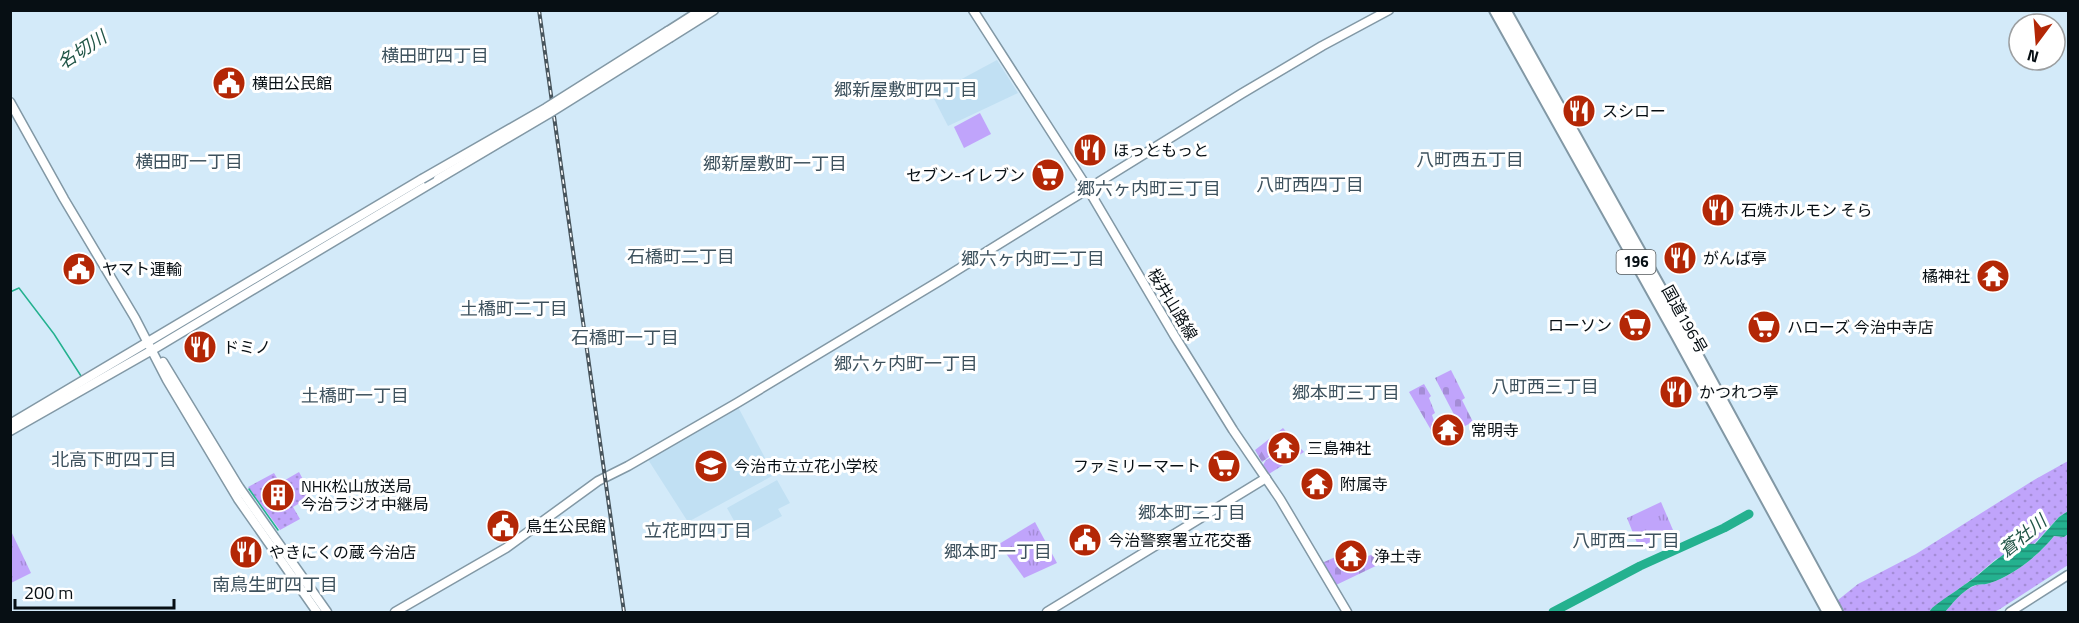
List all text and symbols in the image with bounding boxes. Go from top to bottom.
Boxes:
north arrow [2007,12,2067,72]
water label: 名切川 [52,22,113,76]
district label: 横田町四丁目 [381,42,489,69]
text: N [2024,43,2042,69]
public building icon: 横田公民館 [211,65,247,101]
place label: 横田公民館 [252,71,332,95]
district label: 郷新屋敷町四丁目 [834,76,978,103]
restaurant icon: スシロー [1561,93,1597,129]
place label: スシロー [1602,99,1666,123]
restaurant icon: ほっともっと [1072,132,1108,168]
place label: ほっともっと [1113,138,1209,162]
district label: 八町西五丁目 [1416,146,1524,173]
district label: 横田町一丁目 [135,148,243,175]
district label: 郷新屋敷町一丁目 [703,150,847,177]
supermarket icon: セブン-イレブン [1030,157,1066,193]
place label: セブン-イレブン [906,163,1025,187]
district label: 八町西四丁目 [1256,171,1364,198]
district label: 郷六ヶ内町三丁目 [1077,175,1221,202]
restaurant icon: 石焼ホルモン そら [1700,192,1736,228]
place label: 石焼ホルモン そら [1741,198,1873,222]
restaurant icon: がんば亭 [1662,240,1698,276]
district label: 石橋町二丁目 [627,243,735,270]
district label: 郷六ヶ内町二丁目 [961,245,1105,272]
place label: がんば亭 [1703,246,1767,270]
road number: 196 [1616,250,1656,274]
public building icon: ヤマト運輸 [61,251,97,287]
place label: ヤマト運輸 [102,257,182,281]
temple icon: 橘神社 [1975,258,2011,294]
street label: 桜井山路線 [1142,264,1204,344]
place label: 橘神社 [1922,264,1970,288]
street label: 国道196号 [1656,280,1714,358]
district label: 土橋町二丁目 [460,295,568,322]
supermarket icon: ローソン [1617,307,1653,343]
supermarket icon: ハローズ 今治中寺店 [1746,309,1782,345]
place label: ローソン [1548,313,1612,337]
place label: ハローズ 今治中寺店 [1787,315,1934,339]
district label: 石橋町一丁目 [571,324,679,351]
restaurant icon: ドミノ [182,329,218,365]
place label: ドミノ [223,335,271,359]
district label: 郷六ヶ内町一丁目 [834,350,978,377]
district label: 八町西三丁目 [1491,373,1599,400]
restaurant icon: かつれつ亭 [1658,374,1694,410]
district label: 郷本町三丁目 [1292,379,1400,406]
place label: かつれつ亭 [1699,380,1779,404]
district label: 土橋町一丁目 [301,382,409,409]
temple icon: 常明寺 [1430,412,1466,448]
place label: 常明寺 [1471,418,1519,442]
temple icon: 三島神社 [1266,430,1302,466]
place label: 三島神社 [1307,436,1371,460]
district label: 北高下町四丁目 [51,446,177,473]
school or university icon: 今治市立立花小学校 [693,448,729,484]
supermarket icon: ファミリーマート [1206,448,1242,484]
place label: 今治市立立花小学校 [734,454,878,478]
place label: ファミリーマート [1073,454,1201,478]
temple icon: 附属寺 [1299,466,1335,502]
place label: 附属寺 [1340,472,1388,496]
place label: NHK松山放送局 今治ラジオ中継局 [301,474,429,516]
building icon: NHK松山放送局 今治ラジオ中継局 [260,477,296,513]
district label: 郷本町二丁目 [1138,499,1246,526]
water label: 蒼社川 [1993,507,2054,563]
public building icon: 鳥生公民館 [485,508,521,544]
place label: 鳥生公民館 [526,514,606,538]
district label: 立花町四丁目 [644,517,752,544]
public building icon: 今治警察署立花交番 [1067,522,1103,558]
district label: 八町西二丁目 [1572,527,1680,554]
place label: 今治警察署立花交番 [1108,528,1252,552]
restaurant icon: やきにくの蔵 今治店 [228,534,264,570]
district label: 郷本町一丁目 [944,538,1052,565]
temple icon: 浄土寺 [1333,538,1369,574]
place label: やきにくの蔵 今治店 [269,540,416,564]
place label: 浄土寺 [1374,544,1422,568]
district label: 南鳥生町四丁目 [212,571,338,598]
scale bar [15,572,174,610]
text: 200 m [24,579,73,606]

